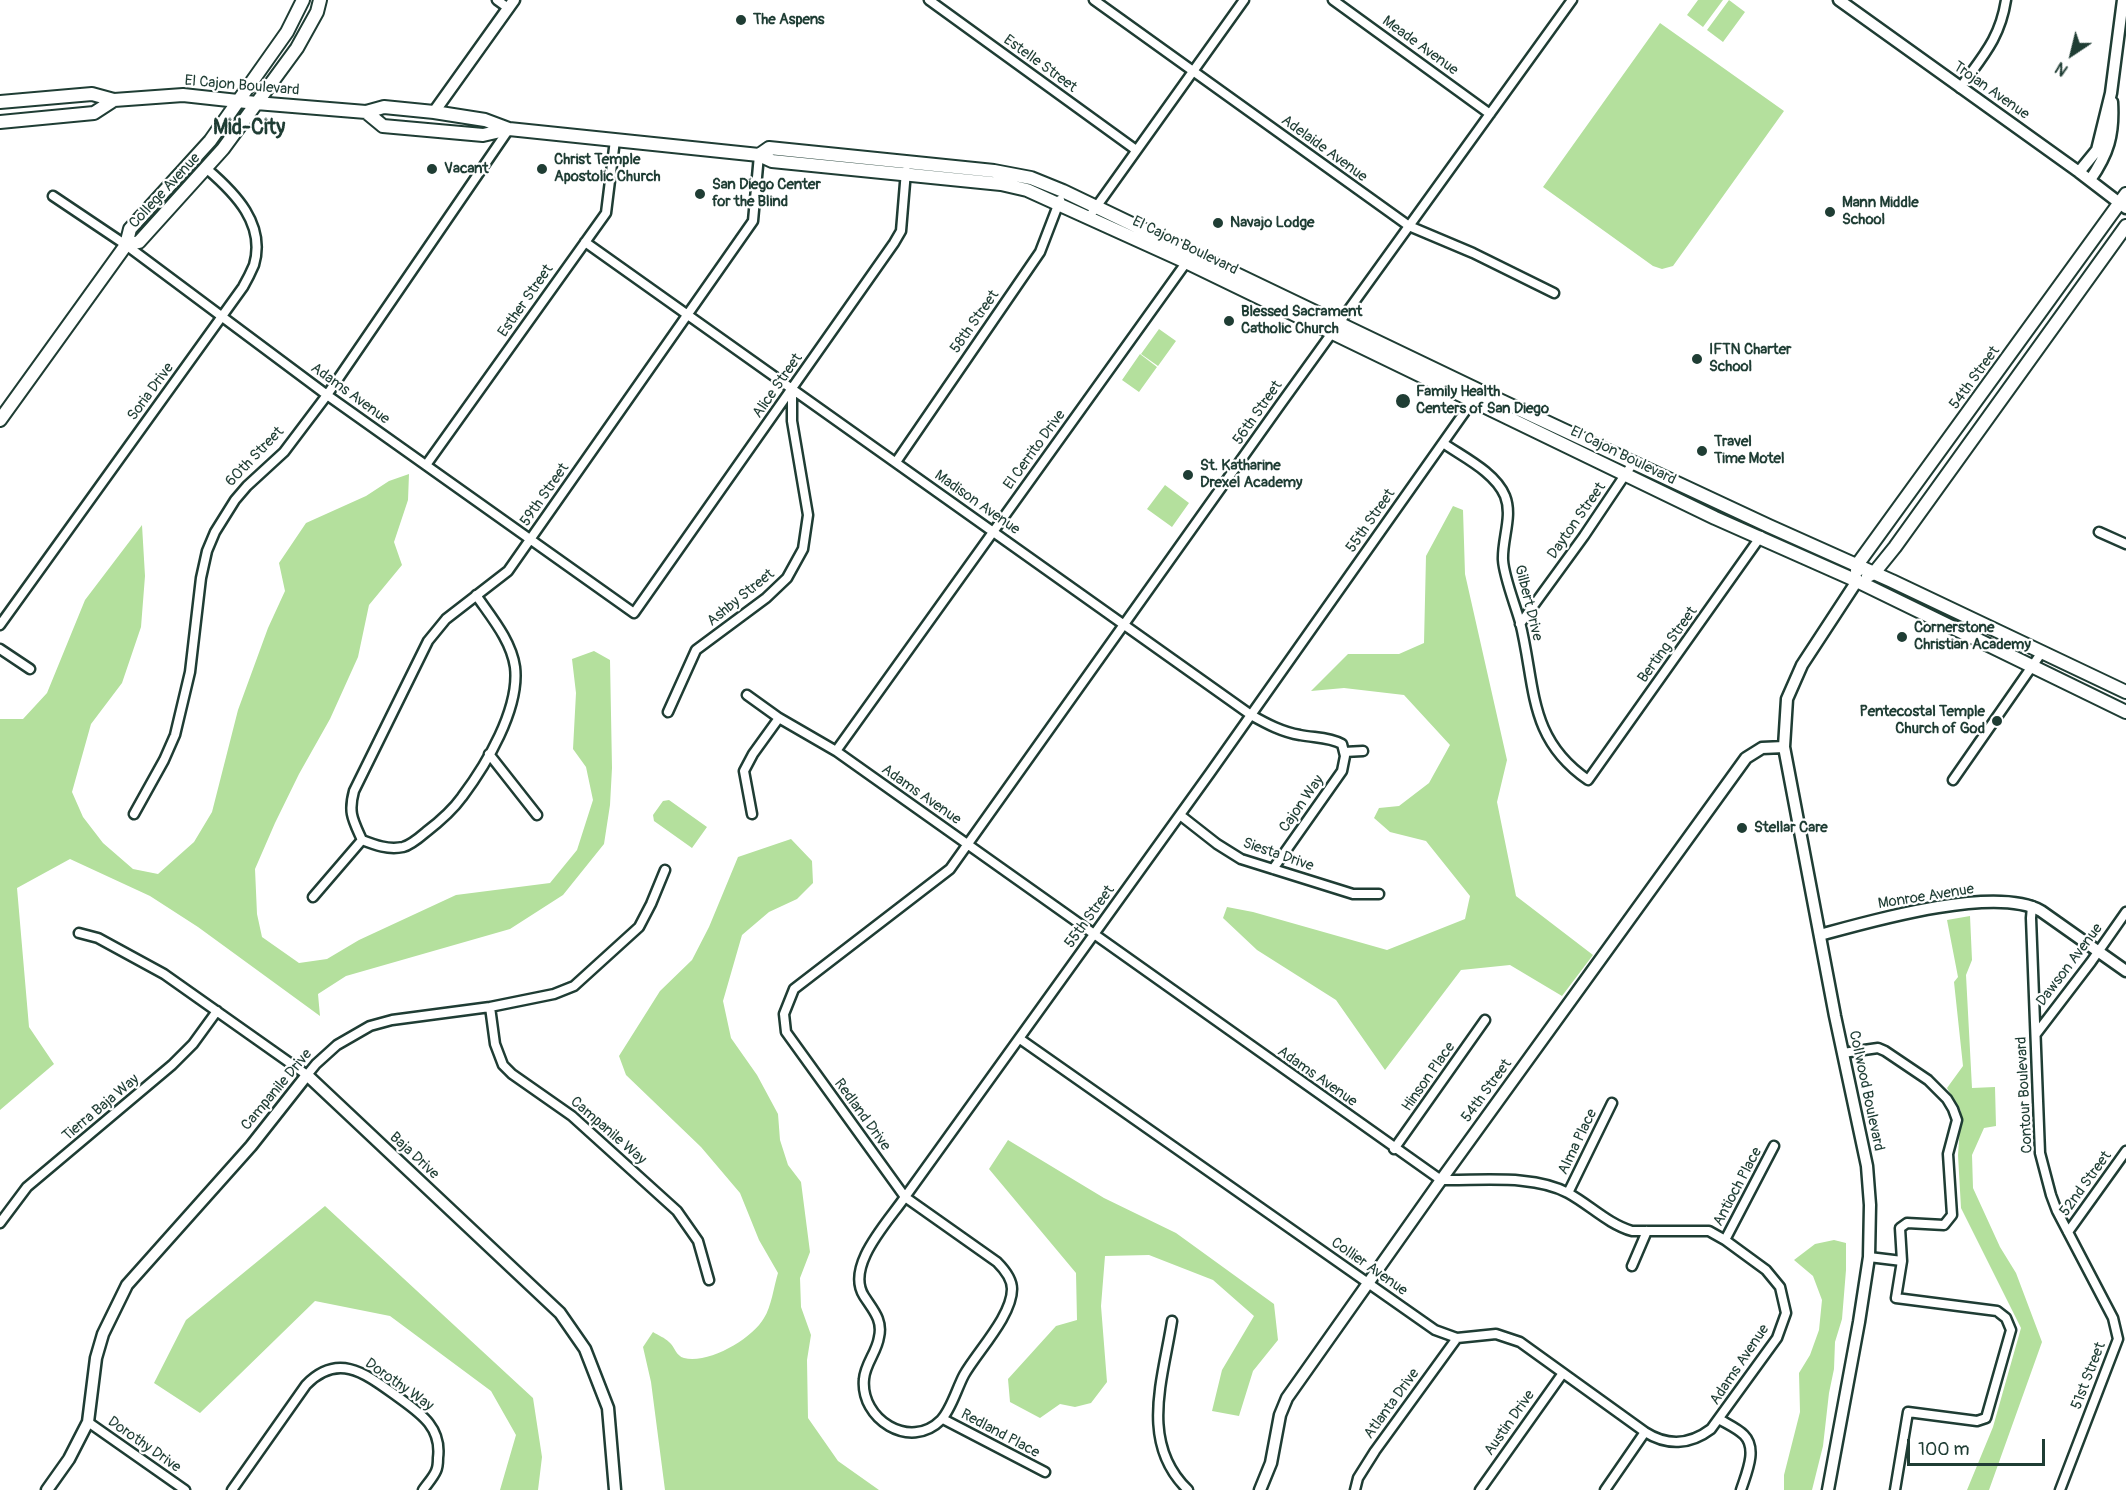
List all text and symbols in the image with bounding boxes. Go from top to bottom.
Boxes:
place label: The Aspens [753,11,825,29]
street label: Meade Avenue [1379,12,1461,80]
marker: The Aspens [734,13,748,27]
north arrow [2042,24,2102,84]
street label: Estelle Street [1000,31,1080,97]
text: N [2052,57,2072,80]
street label: Trojan Avenue [1949,58,2033,124]
street label: El Cajon Boulevard [184,72,300,100]
street label: Adelaide Avenue [1277,112,1371,186]
district label: Mid-City [213,116,285,142]
street label: College Avenue [126,150,204,232]
place label: Christ Temple Apostolic Church [554,151,661,186]
place label: Vacant [444,160,488,178]
marker: Vacant [425,162,439,176]
marker: Christ Temple Apostolic Church [535,162,549,176]
place label: San Diego Center for the Blind [712,176,821,211]
marker: San Diego Center for the Blind [693,187,707,201]
place label: Mann Middle School [1842,194,1919,229]
marker: Mann Middle School [1823,205,1837,219]
street label: El Cajon Boulevard [1129,213,1241,279]
place label: Navajo Lodge [1230,214,1314,232]
marker: Navajo Lodge [1211,216,1225,230]
street label: Esther Street [494,261,558,341]
street label: 58th Street [947,287,1003,357]
place label: Blessed Sacrament Catholic Church [1241,303,1362,338]
marker: Blessed Sacrament Catholic Church [1222,314,1236,328]
place label: IFTN Charter School [1709,341,1791,376]
street label: 54th Street [1946,343,2004,413]
street label: Alice Street [749,350,807,422]
marker: IFTN Charter School [1690,352,1704,366]
street label: Adams Avenue [307,359,393,429]
street label: Soria Drive [124,360,178,424]
street label: 56th Street [1229,378,1287,448]
place label: Family Health Centers of San Diego [1416,383,1549,418]
marker: Family Health Centers of San Diego [1394,392,1412,410]
street label: El Cerrito Drive [1000,407,1070,493]
street label: 60th Street [222,423,288,491]
street label: El Cajon Boulevard [1567,423,1679,489]
place label: Travel Time Motel [1714,433,1784,468]
marker: Travel Time Motel [1695,444,1709,458]
place label: St. Katharine Drexel Academy [1200,457,1302,492]
street label: 59th Street [517,460,573,530]
street label: Madison Avenue [931,467,1023,539]
marker: St. Katharine Drexel Academy [1181,468,1195,482]
street label: Dayton Street [1544,479,1610,563]
street label: 55th Street [1343,486,1399,556]
street label: Gilbert Drive [1510,563,1546,643]
street label: Ashby Street [704,565,778,631]
street label: Berting Street [1634,603,1702,687]
place label: Cornerstone Christian Academy [1914,619,2031,654]
marker: Cornerstone Christian Academy [1895,630,1909,644]
place label: Pentecostal Temple Church of God [1860,703,1985,738]
marker: Pentecostal Temple Church of God [1990,714,2004,728]
street label: Adams Avenue [878,761,964,829]
street label: Cajon Way [1276,772,1328,836]
place label: Stellar Care [1754,819,1828,837]
marker: Stellar Care [1735,821,1749,835]
street label: Siesta Drive [1240,834,1316,876]
street label: Monroe Avenue [1877,881,1975,913]
street label: 55th Street [1061,882,1119,952]
street label: Dawson Avenue [2033,920,2107,1010]
street label: Collwood Boulevard [1844,1029,1888,1153]
street label: Contour Boulevard [2013,1036,2037,1154]
street label: Hinson Place [1399,1039,1459,1115]
street label: Adams Avenue [1274,1043,1360,1111]
street label: Campanile Drive [238,1046,316,1134]
street label: 54th Street [1458,1056,1516,1126]
street label: Tierra Baja Way [59,1071,143,1145]
street label: Redland Drive [830,1075,894,1155]
street label: Campanile Way [566,1093,650,1169]
street label: Alma Place [1554,1106,1602,1178]
street label: Baja Drive [385,1129,443,1183]
street label: Antioch Place [1710,1145,1766,1229]
street label: 52nd Street [2056,1148,2116,1220]
street label: Collier Avenue [1327,1234,1411,1300]
street label: Adams Avenue [1706,1321,1774,1409]
street label: 51st Street [2068,1340,2110,1412]
street label: Dorothy Way [361,1355,437,1415]
street label: Atlanta Drive [1360,1365,1424,1443]
street label: Austin Drive [1481,1387,1539,1459]
street label: Redland Place [958,1406,1042,1462]
street label: Dorothy Drive [104,1413,184,1477]
scale bar [1910,1427,2048,1465]
text: 100 m [1918,1438,1970,1461]

